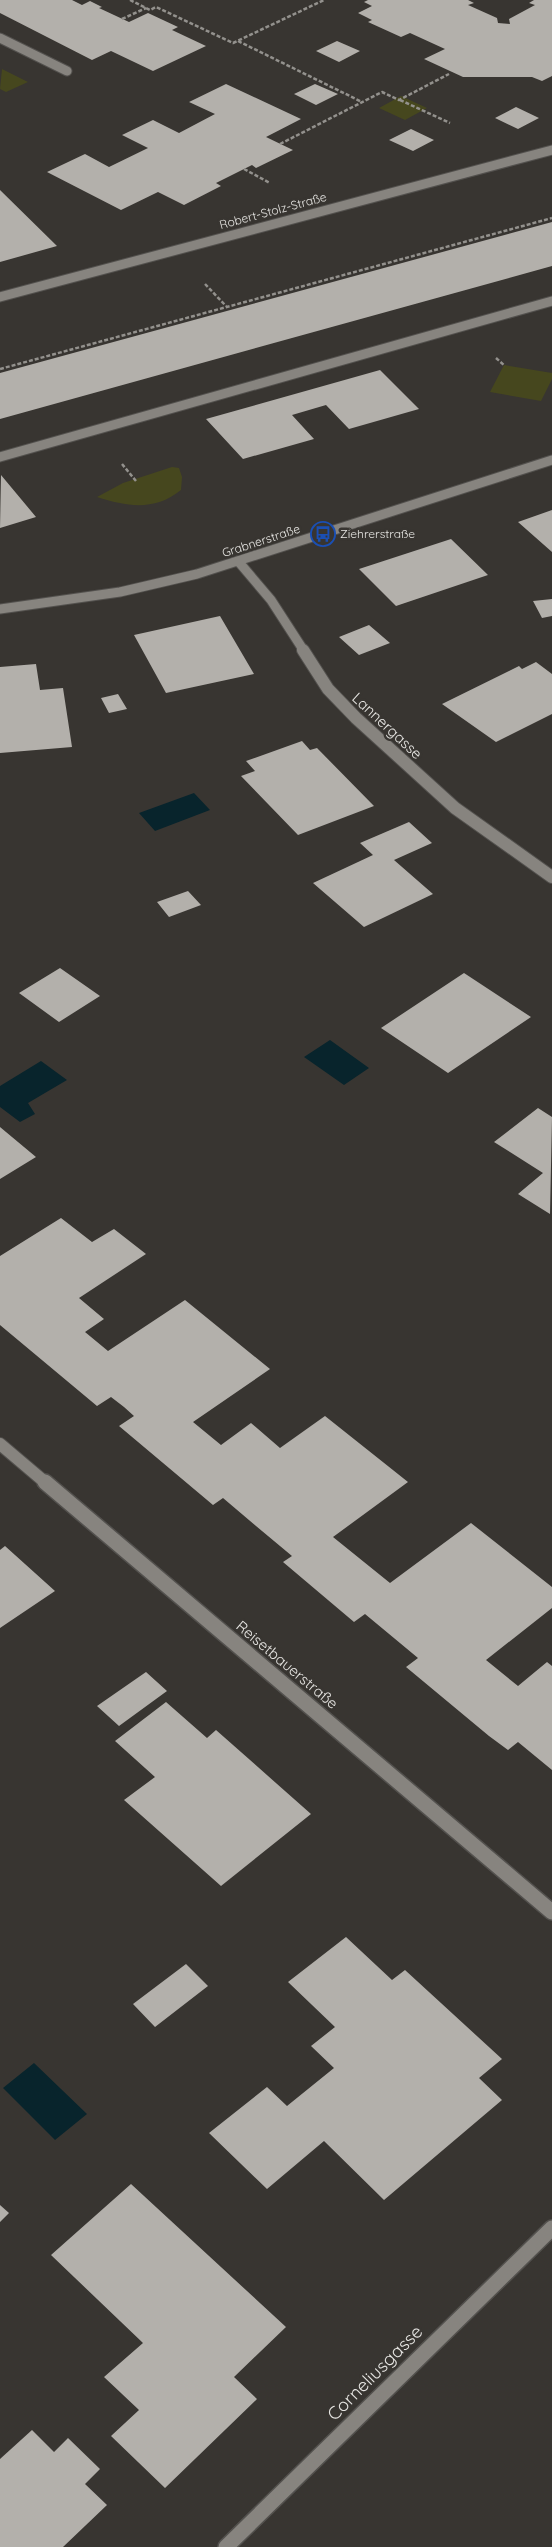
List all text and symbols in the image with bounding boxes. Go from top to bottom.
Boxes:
street label: Robert-Stolz-Straße [218,189,328,232]
street label: Grabnerstraße [220,521,302,560]
bus stop icon: Ziehrerstraße [310,521,336,547]
place label: Ziehrerstraße [340,526,415,541]
street label: Lannergasse [348,688,426,763]
street label: Reisetbauerstraße [232,1616,342,1713]
street label: Corneliusgasse [322,2320,427,2425]

